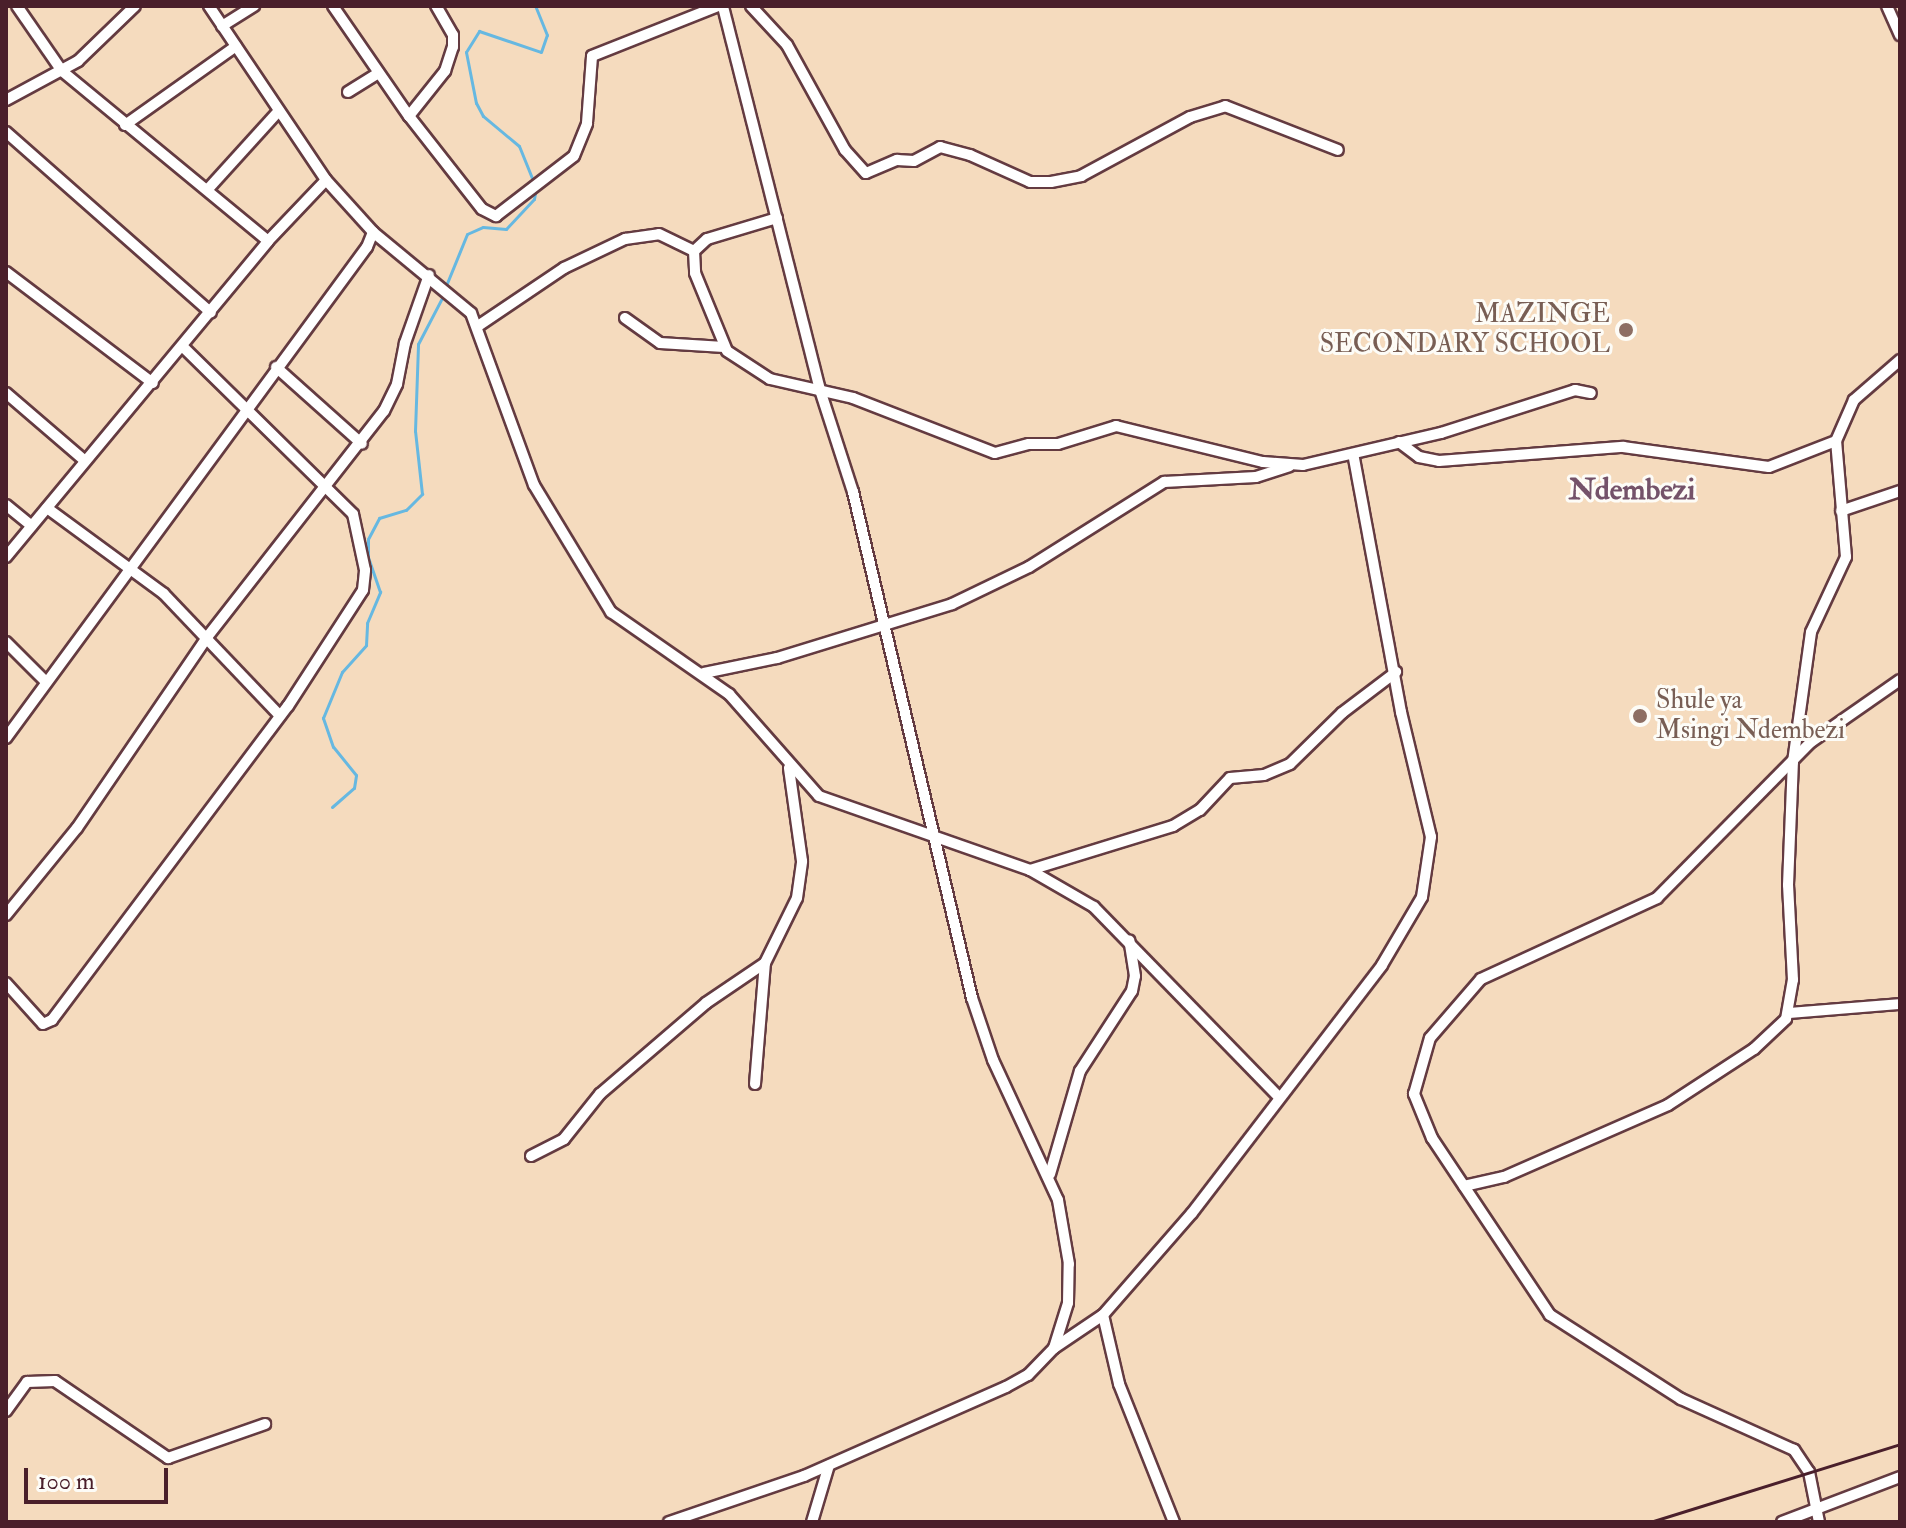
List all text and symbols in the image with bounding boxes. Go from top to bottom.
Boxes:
place label: MAZINGE SECONDARY SCHOOL [1320,299,1610,360]
marker: MAZINGE SECONDARY SCHOOL [1617,321,1635,339]
district label: Ndembezi [1569,472,1695,508]
place label: Shule ya Msingi Ndembezi [1656,685,1845,746]
marker: Shule ya Msingi Ndembezi [1631,707,1649,725]
scale bar [28,1452,172,1502]
text: 100 m [38,1466,95,1497]

